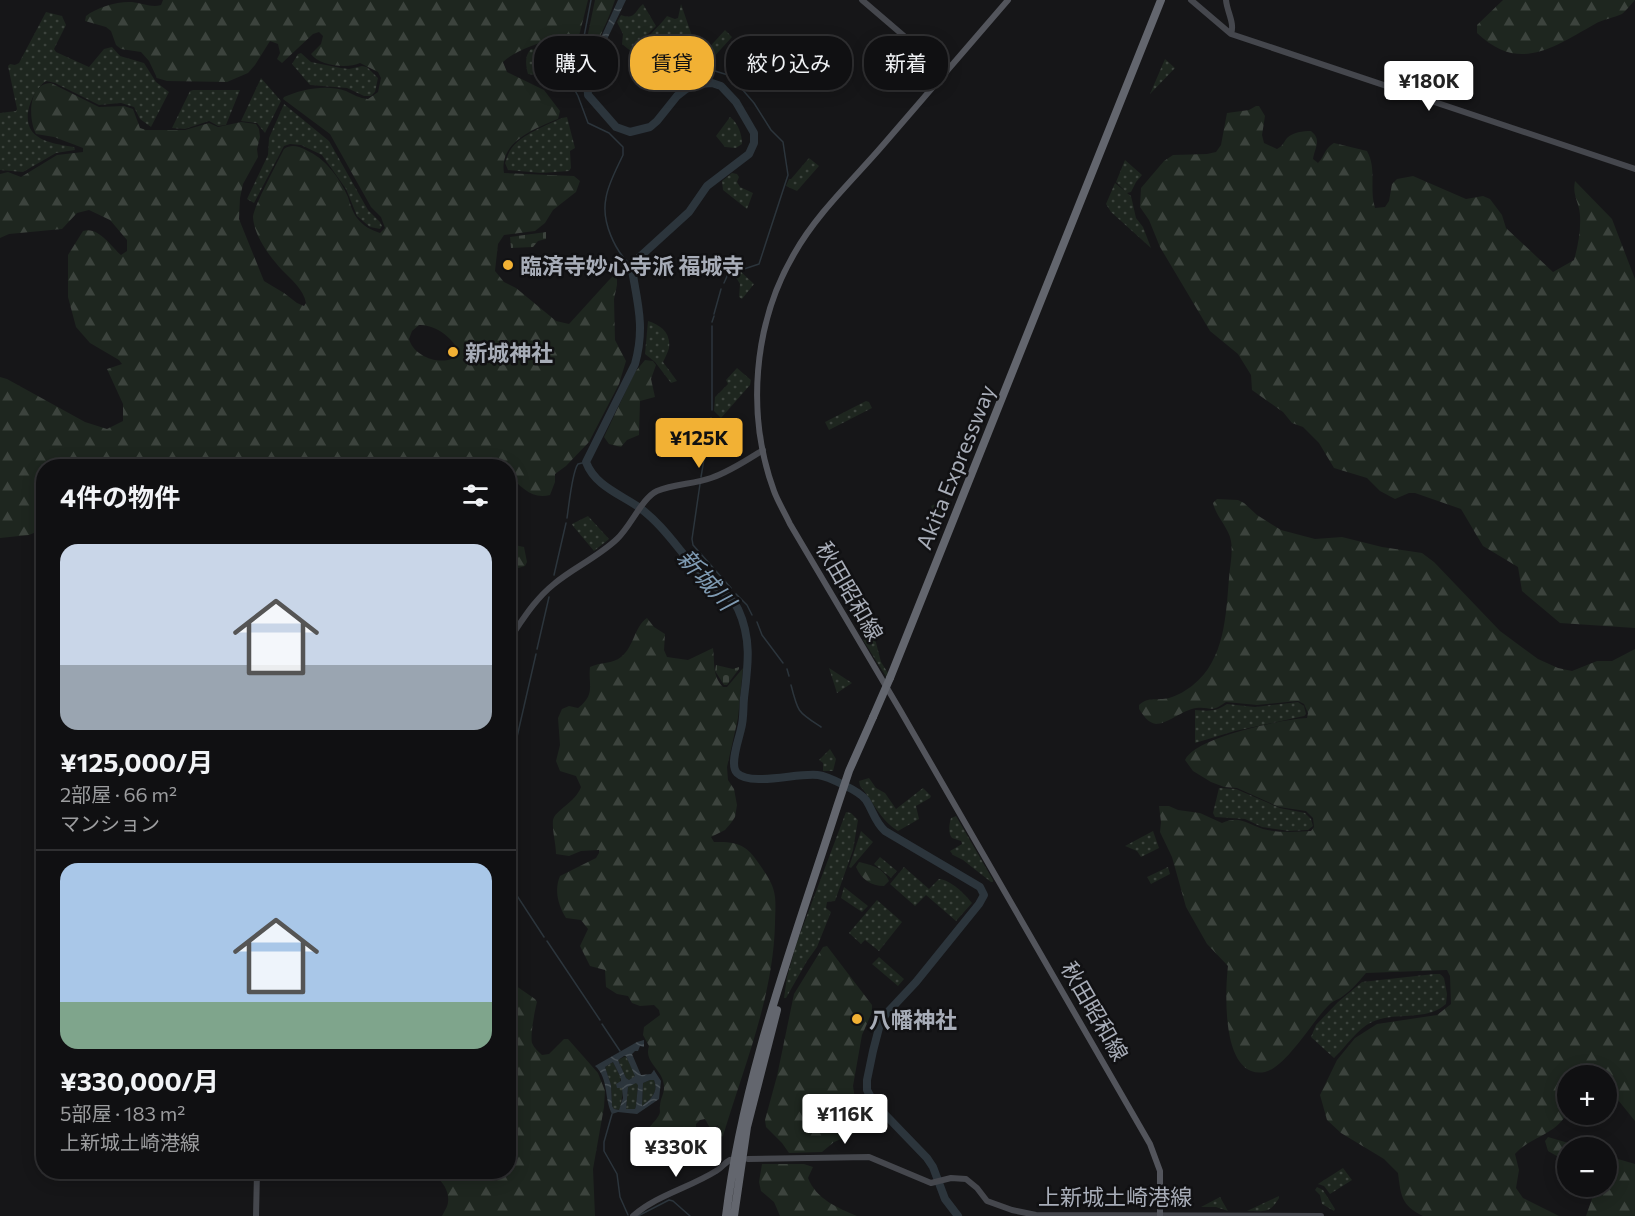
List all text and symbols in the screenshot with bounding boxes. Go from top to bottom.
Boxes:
chip: 購入 [534,36,618,90]
chip: 賃貸 [630,36,714,90]
chip: 絞り込み [726,36,852,90]
chip: 新着 [864,36,948,90]
pin: ¥180K [1387,61,1471,112]
text: ¥180K [1398,68,1460,92]
place label: 臨済寺妙心寺派 福城寺 [520,252,744,279]
marker: 臨済寺妙心寺派 福城寺 [501,258,515,272]
place label: 新城神社 [465,339,553,366]
marker: 新城神社 [446,345,460,359]
street label: Akita Expressway [910,381,1000,553]
pin: ¥125K [657,418,741,469]
text: ¥125K [670,425,728,449]
icon: filters [459,479,492,512]
text: 4件の物件 [60,481,180,512]
street label: 秋田昭和線 [811,537,889,645]
water label: 新城川 [672,543,744,618]
icon: home [222,583,330,691]
text: ¥125,000/月 [60,746,213,777]
text: 2部屋 · 66 m² [60,782,177,806]
text: マンション [60,811,160,835]
icon: home [222,902,330,1010]
street label: 秋田昭和線 [1056,957,1134,1065]
place label: 八幡神社 [869,1006,957,1033]
marker: 八幡神社 [850,1012,864,1026]
text: ¥330,000/月 [60,1065,219,1096]
map controls [1557,1065,1617,1197]
button: + [1557,1065,1617,1125]
pin: ¥116K [803,1094,887,1145]
text: 5部屋 · 183 m² [60,1101,185,1125]
text: ¥116K [816,1101,874,1125]
pin: ¥330K [634,1127,718,1178]
text: 上新城土崎港線 [60,1130,200,1154]
text: ¥330K [644,1134,708,1158]
button: − [1557,1137,1617,1197]
street label: 上新城土崎港線 [1038,1183,1192,1210]

